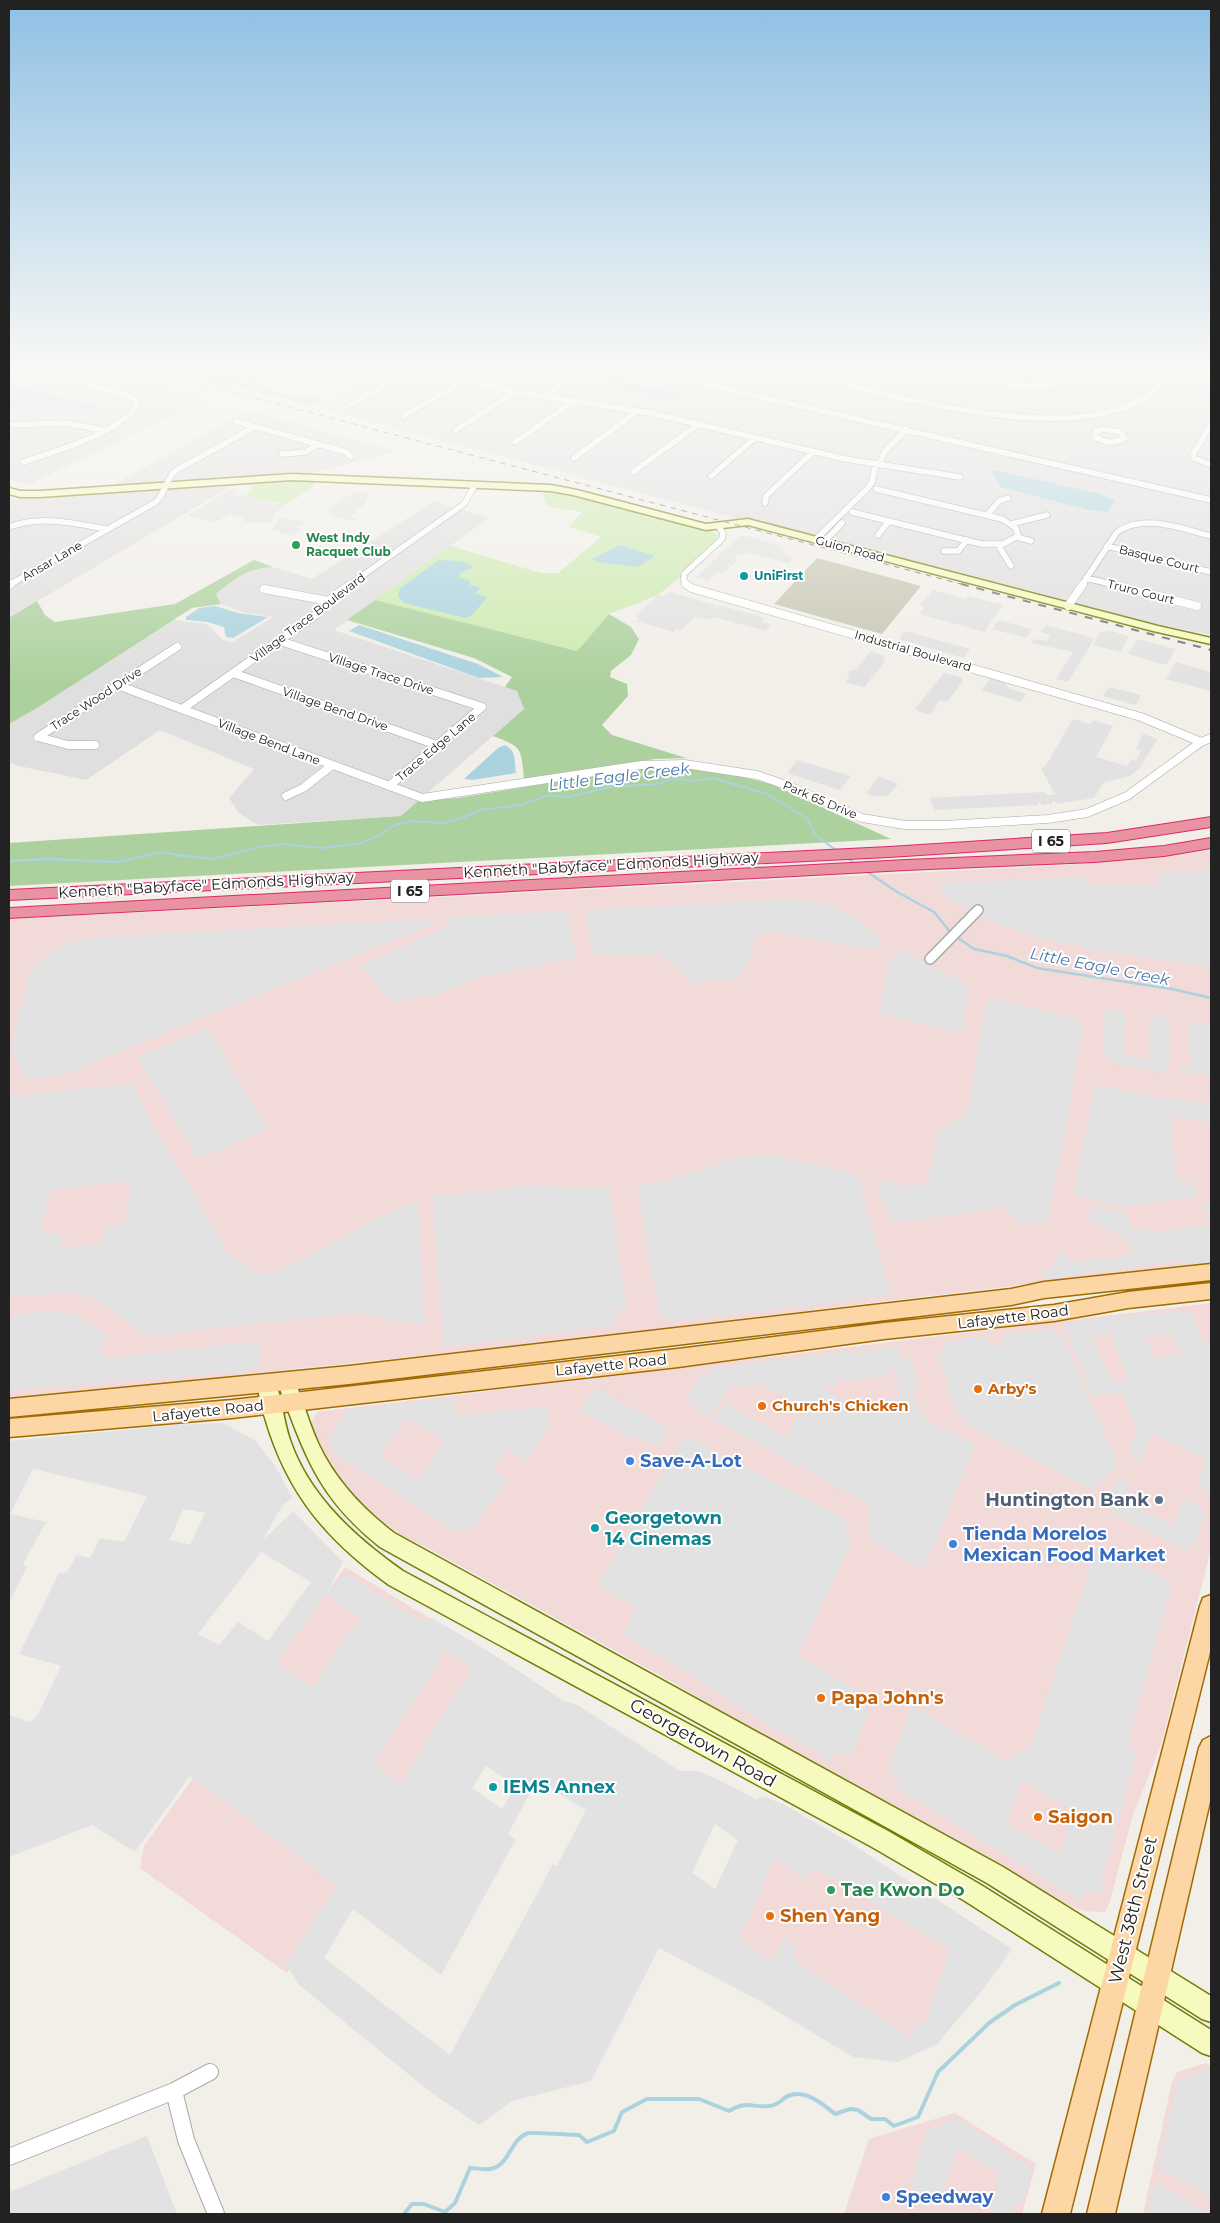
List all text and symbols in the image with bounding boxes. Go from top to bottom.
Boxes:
place label: West Indy Racquet Club [306,530,391,559]
street label: Guion Road [814,532,886,565]
street label: Ansar Lane [19,537,85,584]
marker: West Indy Racquet Club [290,539,302,551]
street label: Basque Court [1117,541,1201,576]
place label: UniFirst [754,568,804,583]
street label: Village Trace Boulevard [247,570,368,666]
marker: UniFirst [738,570,750,582]
street label: Truro Court [1106,576,1176,607]
street label: Industrial Boulevard [853,627,973,674]
street label: Village Trace Drive [326,649,436,698]
street label: Trace Wood Drive [47,664,144,734]
street label: Village Bend Drive [280,683,390,734]
street label: Trace Edge Lane [393,709,479,784]
street label: Village Bend Lane [216,715,323,768]
water label: Little Eagle Creek [548,758,692,795]
street label: Park 65 Drive [781,777,860,822]
road number: I 65 [1032,829,1070,852]
street label: Kenneth "Babyface" Edmonds Highway [463,847,760,882]
street label: Kenneth "Babyface" Edmonds Highway [58,867,355,902]
road number: I 65 [391,879,429,902]
water label: Little Eagle Creek [1028,944,1173,990]
street label: Lafayette Road [956,1300,1070,1333]
street label: Lafayette Road [554,1349,668,1380]
place label: Arby's [987,1379,1036,1398]
marker: Arby's [972,1383,984,1395]
street label: Lafayette Road [151,1395,265,1426]
place label: Church's Chicken [772,1396,909,1415]
marker: Church's Chicken [756,1400,768,1412]
place label: Save-A-Lot [640,1450,742,1472]
marker: Save-A-Lot [624,1455,636,1467]
place label: Huntington Bank [985,1489,1149,1511]
marker: Huntington Bank [1153,1494,1165,1506]
place label: Georgetown 14 Cinemas [605,1507,722,1550]
marker: Georgetown 14 Cinemas [589,1522,601,1534]
place label: Tienda Morelos Mexican Food Market [963,1523,1166,1566]
marker: Tienda Morelos Mexican Food Market [947,1538,959,1550]
place label: Papa John's [831,1687,944,1709]
marker: Papa John's [815,1692,827,1704]
street label: Georgetown Road [626,1694,780,1792]
place label: IEMS Annex [503,1776,616,1798]
marker: IEMS Annex [487,1781,499,1793]
place label: Saigon [1048,1806,1113,1828]
marker: Saigon [1032,1811,1044,1823]
street label: West 38th Street [1104,1834,1162,1986]
place label: Tae Kwon Do [841,1879,965,1901]
marker: Tae Kwon Do [825,1884,837,1896]
place label: Shen Yang [780,1905,880,1927]
marker: Shen Yang [764,1910,776,1922]
place label: Speedway [896,2186,993,2208]
marker: Speedway [880,2191,892,2203]

